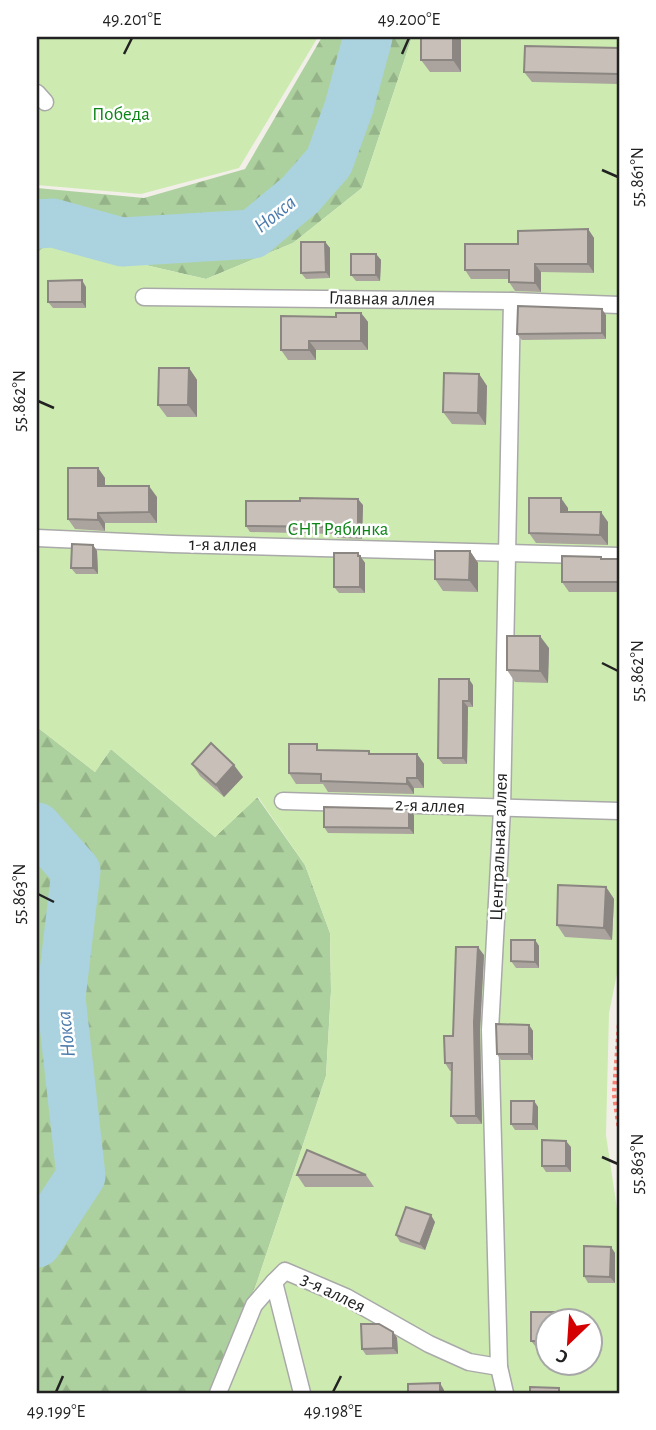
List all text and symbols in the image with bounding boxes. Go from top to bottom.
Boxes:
text: 49.201°E [102,11,162,29]
text: 49.200°E [378,11,441,29]
park label: Победа [92,105,150,124]
text: 55.861°N [629,147,647,207]
water label: Нокса [250,191,300,237]
street label: Главная аллея [329,289,435,309]
text: 55.862°N [11,370,29,432]
park label: СНТ Рябинка [288,520,389,539]
street label: 1-я аллея [189,535,257,555]
text: 55.862°N [629,640,647,702]
street label: Центральная аллея [487,773,511,921]
street label: 2-я аллея [395,795,465,817]
text: 55.863°N [11,863,29,925]
water label: Нокса [53,1010,79,1058]
text: 55.863°N [629,1133,647,1195]
street label: 3-я аллея [298,1269,368,1317]
north arrow [534,1308,604,1378]
text: С [554,1345,571,1367]
text: 49.199°E [27,1403,85,1421]
text: 49.198°E [304,1403,363,1421]

